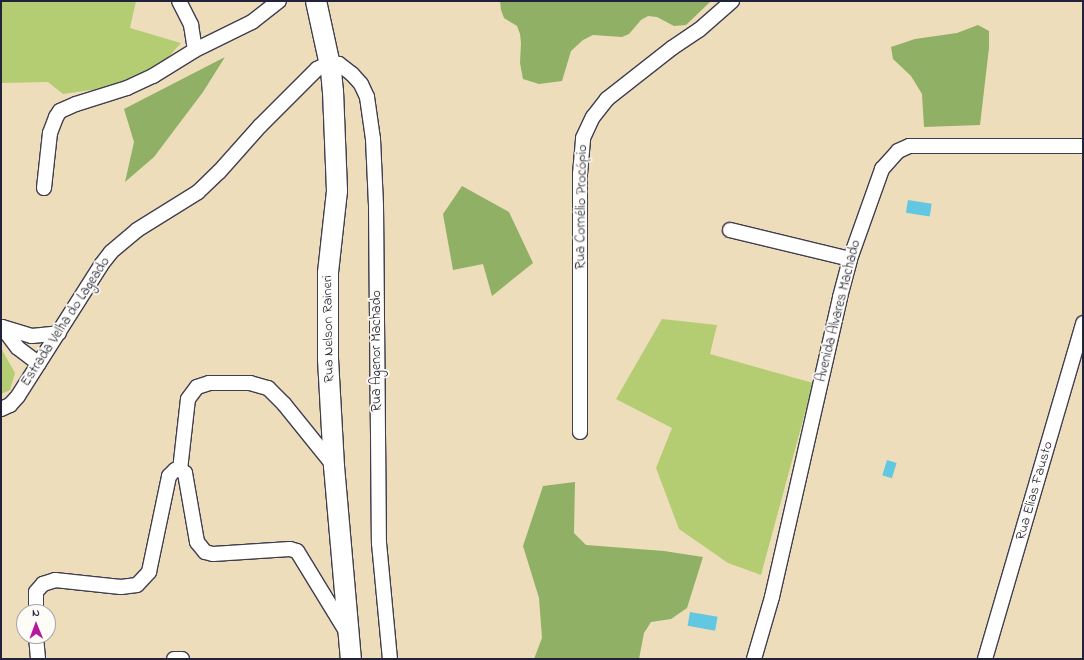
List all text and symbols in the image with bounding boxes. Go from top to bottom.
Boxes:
street label: Rua Cornélio Procópio [573,145,591,269]
street label: Avenida Alvares Machado [813,238,865,384]
street label: Estrada Velha do Lageado [18,254,114,390]
street label: Rua Nelson Raineri [320,275,338,383]
street label: Rua Agenor Machado [369,290,385,412]
street label: Rua Elias Fausto [1013,440,1057,542]
north arrow [16,604,56,644]
text: N [32,605,40,621]

